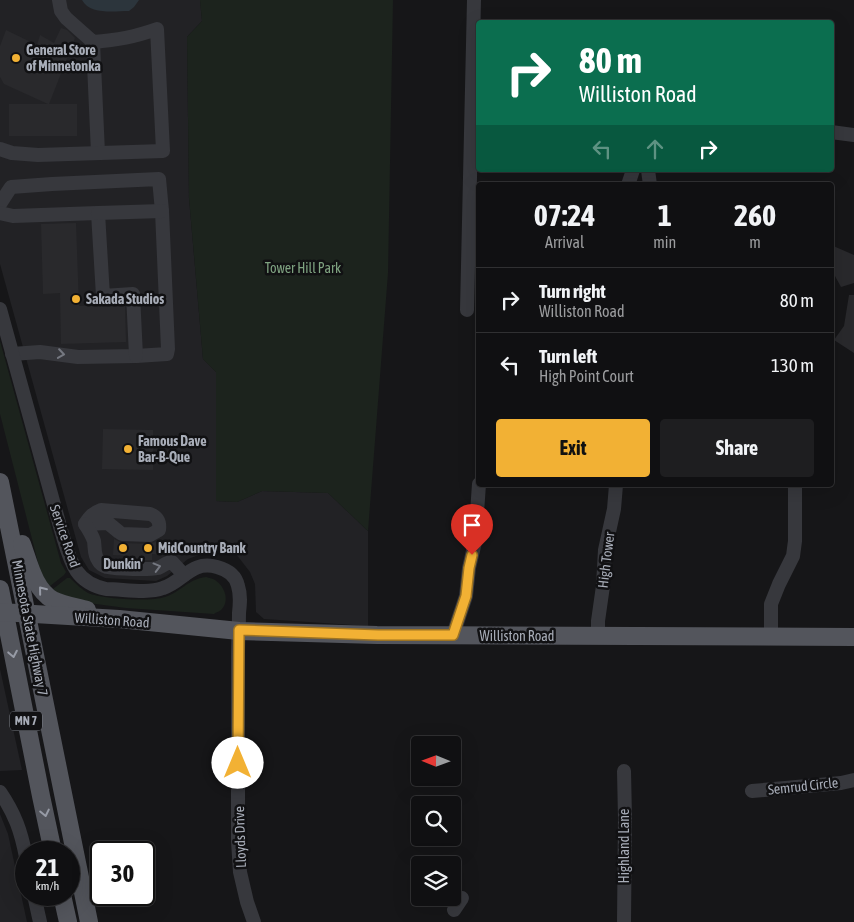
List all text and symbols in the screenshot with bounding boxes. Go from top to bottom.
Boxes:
icon: right [496,40,561,105]
text: 80 m [579,40,642,80]
place label: General Store of Minnetonka [26,42,101,74]
marker: General Store of Minnetonka [10,52,22,64]
text: Williston Road [579,81,697,107]
icon: left [588,135,616,163]
icon: ahead [641,135,669,163]
icon: right [694,135,722,163]
text: 07:24 [534,198,595,232]
text: 1 [658,198,672,232]
text: 260 [734,198,776,232]
text: Arrival [545,233,584,251]
text: min [653,233,676,251]
text: m [749,233,761,251]
park label: Tower Hill Park [265,260,341,276]
text: Turn right [539,280,606,302]
icon: right [496,286,524,314]
text: 80 m [780,289,814,311]
place label: Sakada Studios [86,291,164,307]
marker: Sakada Studios [70,293,82,305]
text: Williston Road [539,302,625,320]
text: Turn left [539,345,597,367]
one-way arrow [57,349,65,359]
icon: left [496,351,524,379]
text: 130 m [771,354,814,376]
text: High Point Court [539,367,634,385]
button: Exit [496,419,650,477]
button: Share [660,419,814,477]
place label: Famous Dave Bar-B-Que [138,433,207,465]
marker: Famous Dave Bar-B-Que [122,443,134,455]
street label: Service Road [47,502,83,570]
pin [451,504,493,555]
icon: arrive [458,511,486,539]
street label: High Tower [595,530,617,589]
place label: MidCountry Bank [158,540,246,556]
marker: Dunkin' [117,542,129,554]
marker: MidCountry Bank [142,542,154,554]
place label: Dunkin' [103,556,143,572]
street label: Minnesota State Highway 7 [9,559,51,697]
one-way arrow [152,562,161,572]
one-way arrow [39,586,48,595]
street label: Williston Road [74,609,150,631]
street label: Williston Road [480,628,554,644]
one-way arrow [8,649,18,658]
road number: MN 7 [10,711,42,730]
position arrow [211,736,263,788]
north arrow [411,736,461,786]
map controls [411,736,461,906]
street label: Semrud Circle [767,774,839,798]
button: search [411,796,461,846]
street label: Lloyds Drive [231,806,249,868]
one-way arrow [39,809,49,818]
street label: Highland Lane [616,809,632,883]
speed limit sign: 30 [90,841,155,906]
text: 21 [36,853,59,881]
button: layers [411,856,461,906]
text: km/h [36,879,59,893]

